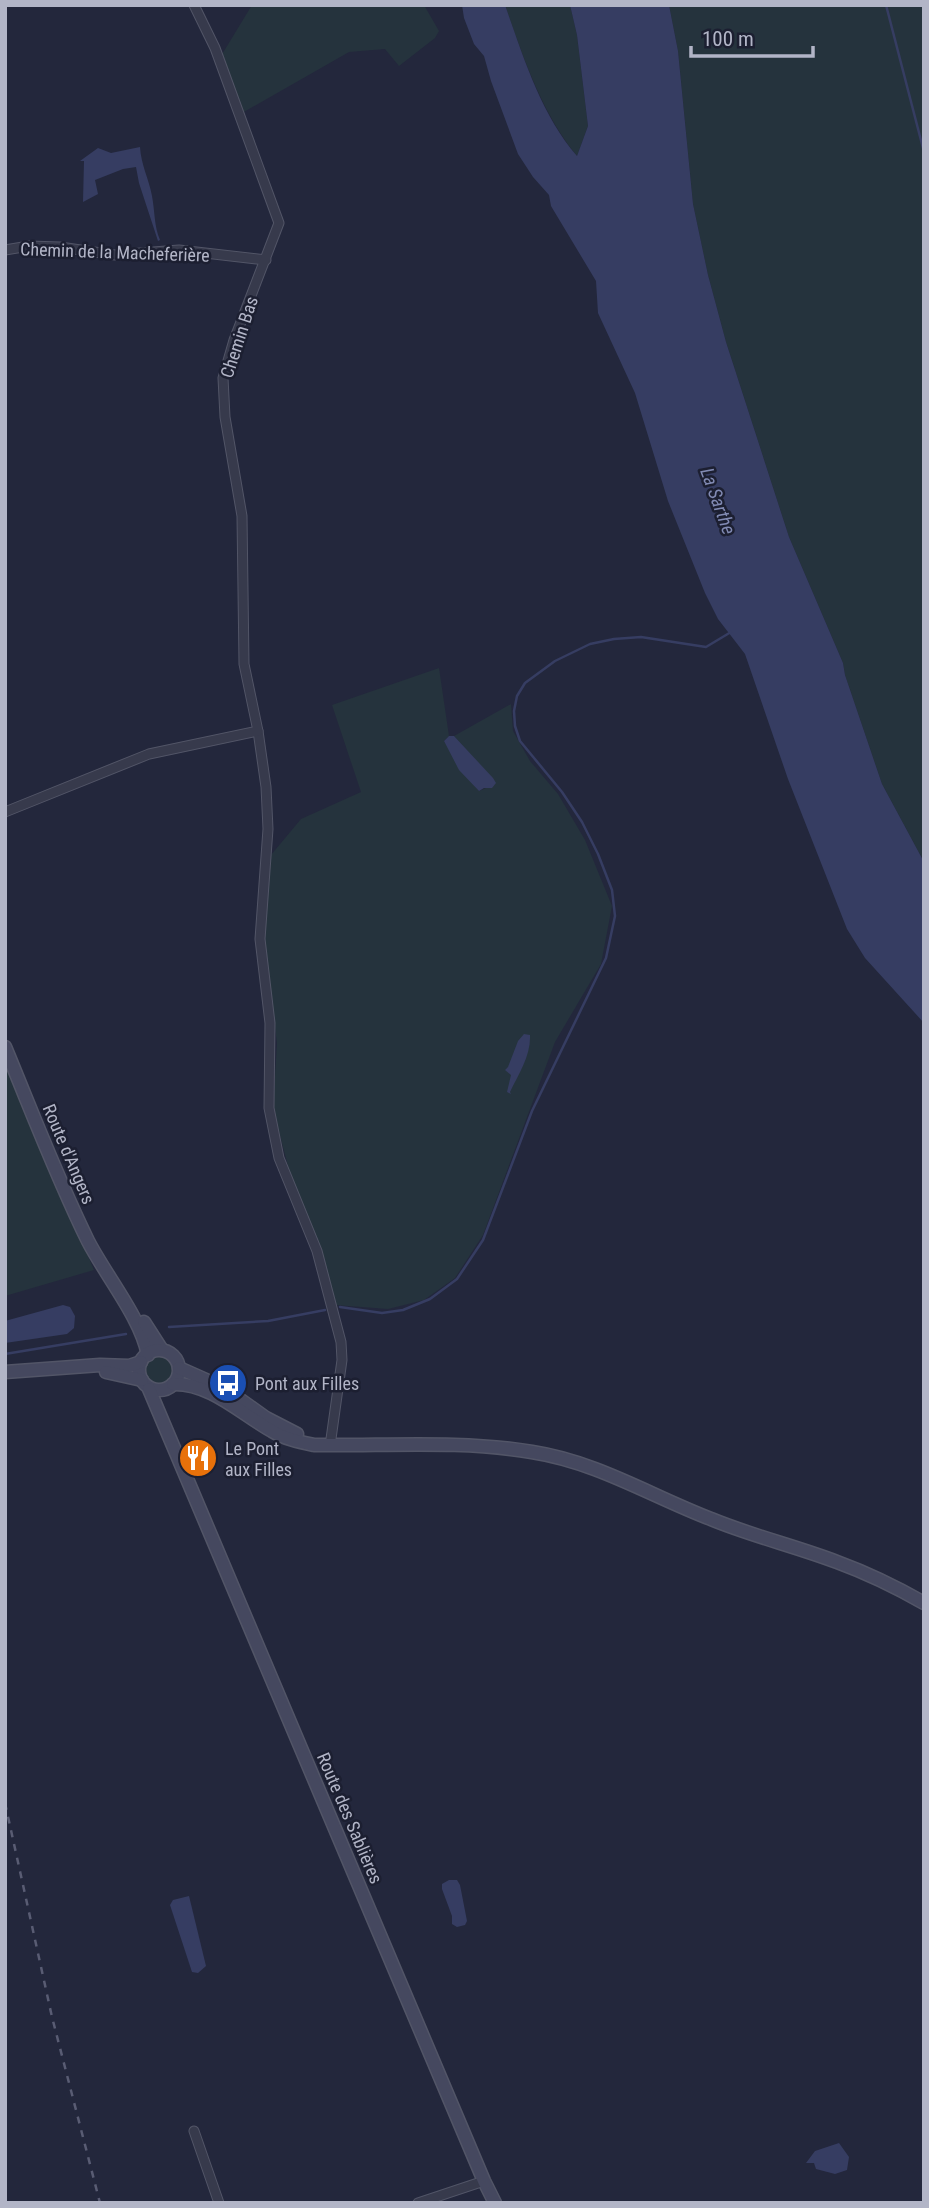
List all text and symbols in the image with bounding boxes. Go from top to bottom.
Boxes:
scale bar [691,14,814,58]
text: 100 m [702,27,754,51]
street label: Chemin de la Macheferière [20,238,210,266]
street label: Chemin Bas [216,294,262,380]
water label: La Sarthe [695,464,741,538]
street label: Route d'Angers [39,1101,99,1207]
bus stop icon: Pont aux Filles [207,1362,249,1404]
place label: Pont aux Filles [255,1373,359,1394]
restaurant icon: Le Pont aux Filles [177,1437,219,1479]
place label: Le Pont aux Filles [225,1438,292,1480]
street label: Route des Sablières [313,1749,387,1887]

